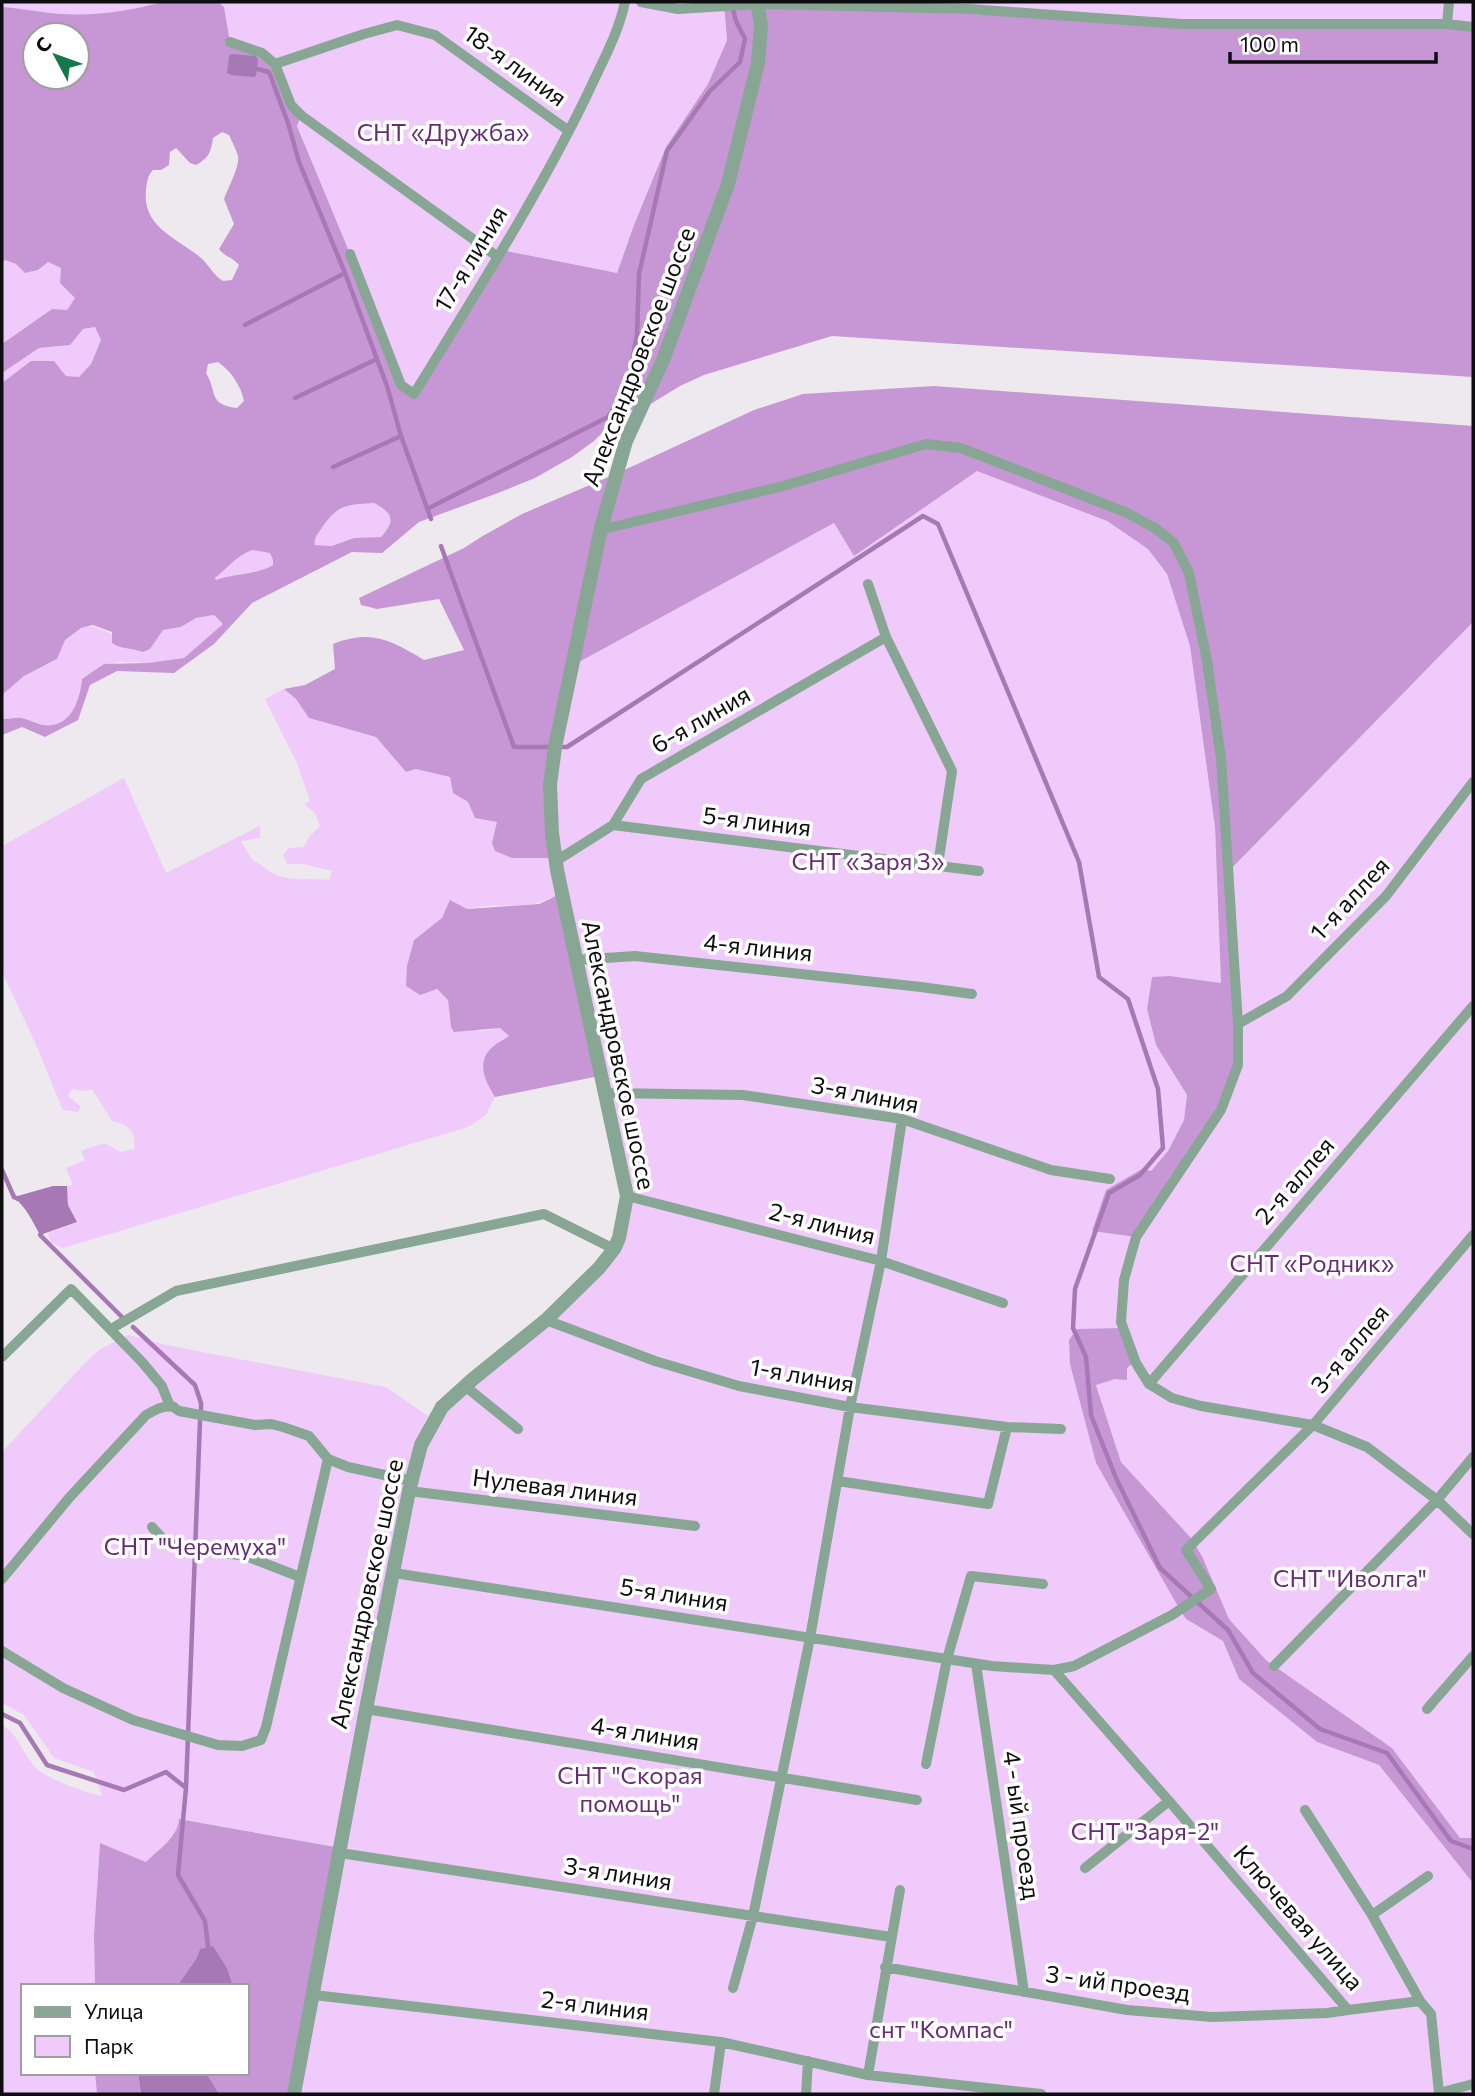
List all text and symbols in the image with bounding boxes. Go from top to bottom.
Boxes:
street label: 18-я линия [459,18,573,112]
north arrow [21,21,91,91]
scale bar [1230,21,1436,65]
text: 100 m [1240,31,1299,56]
text: С [30,32,56,57]
park label: СНТ «Дружба» [357,117,529,146]
street label: 17-я линия [427,200,513,316]
street label: Александровское шоссе [575,223,700,490]
street label: 6-я линия [646,679,755,759]
street label: 5-я линия [701,799,813,842]
park label: СНТ «Заря 3» [792,846,944,875]
street label: 1-я аллея [1303,850,1395,946]
street label: Александровское шоссе [577,917,662,1192]
street label: 4-я линия [702,926,814,967]
street label: 3-я линия [809,1069,921,1118]
street label: 2-я аллея [1248,1130,1340,1230]
street label: 2-я линия [766,1195,878,1250]
park label: СНТ «Родник» [1230,1248,1394,1277]
street label: 3-я аллея [1304,1298,1394,1398]
street label: 1-я линия [748,1351,857,1398]
street label: Александровское шоссе [323,1456,408,1731]
street label: Нулевая линия [471,1462,639,1511]
park label: СНТ "Черемуха" [104,1531,286,1560]
park label: СНТ "Иволга" [1273,1563,1427,1592]
street label: 5-я линия [618,1571,730,1616]
street label: 4-я линия [589,1710,702,1755]
street label: 4 - ый проезд [998,1749,1047,1901]
park label: СНТ "Скорая помощь" [557,1760,703,1817]
park label: СНТ "Заря-2" [1071,1816,1219,1845]
street label: Ключевая улица [1228,1838,1370,1996]
street label: 3-я линия [562,1850,674,1895]
street label: 3 - ий проезд [1044,1958,1192,2007]
legend [21,1984,248,2075]
street label: 2-я линия [540,1984,651,2026]
text: Улица [84,1998,143,2023]
park label: снт "Компас" [869,2014,1013,2043]
text: Парк [84,2033,134,2058]

